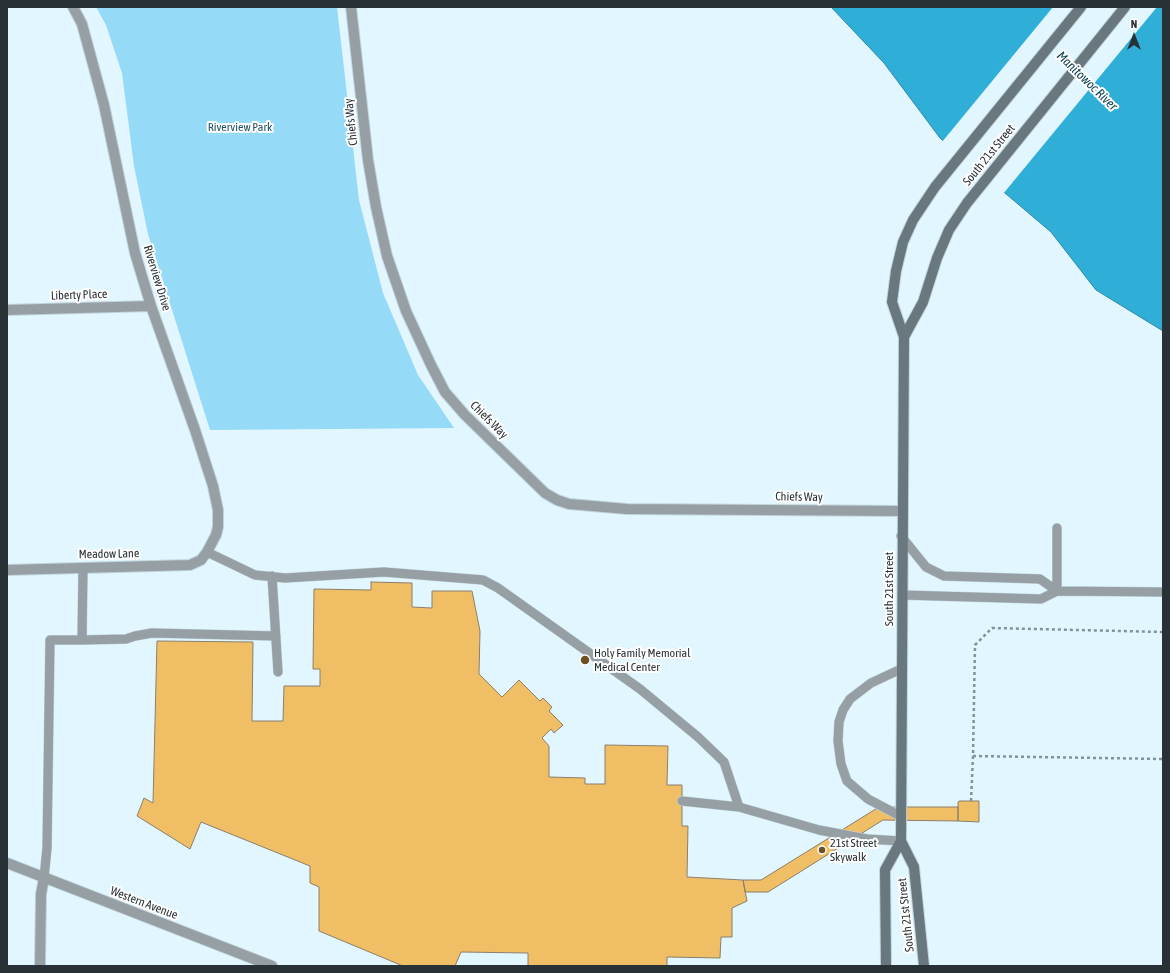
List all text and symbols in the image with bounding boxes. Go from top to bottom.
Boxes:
north arrow [1114,16,1154,56]
text: N [1131,18,1137,30]
water label: Manitowoc River [1053,48,1121,114]
street label: Chiefs Way [341,98,361,146]
park label: Riverview Park [208,120,272,134]
street label: South 21st Street [960,122,1018,188]
street label: Riverview Drive [140,244,174,312]
street label: Liberty Place [50,287,108,303]
street label: Chiefs Way [467,398,511,442]
street label: Chiefs Way [775,489,823,505]
street label: Meadow Lane [79,546,139,562]
street label: South 21st Street [882,552,896,626]
place label: Holy Family Memorial Medical Center [594,646,690,674]
marker: Holy Family Memorial Medical Center [579,654,591,666]
place label: 21st Street Skywalk [830,836,877,864]
marker: 21st Street Skywalk [817,845,827,855]
street label: South 21st Street [895,877,917,953]
street label: Western Avenue [108,884,180,922]

